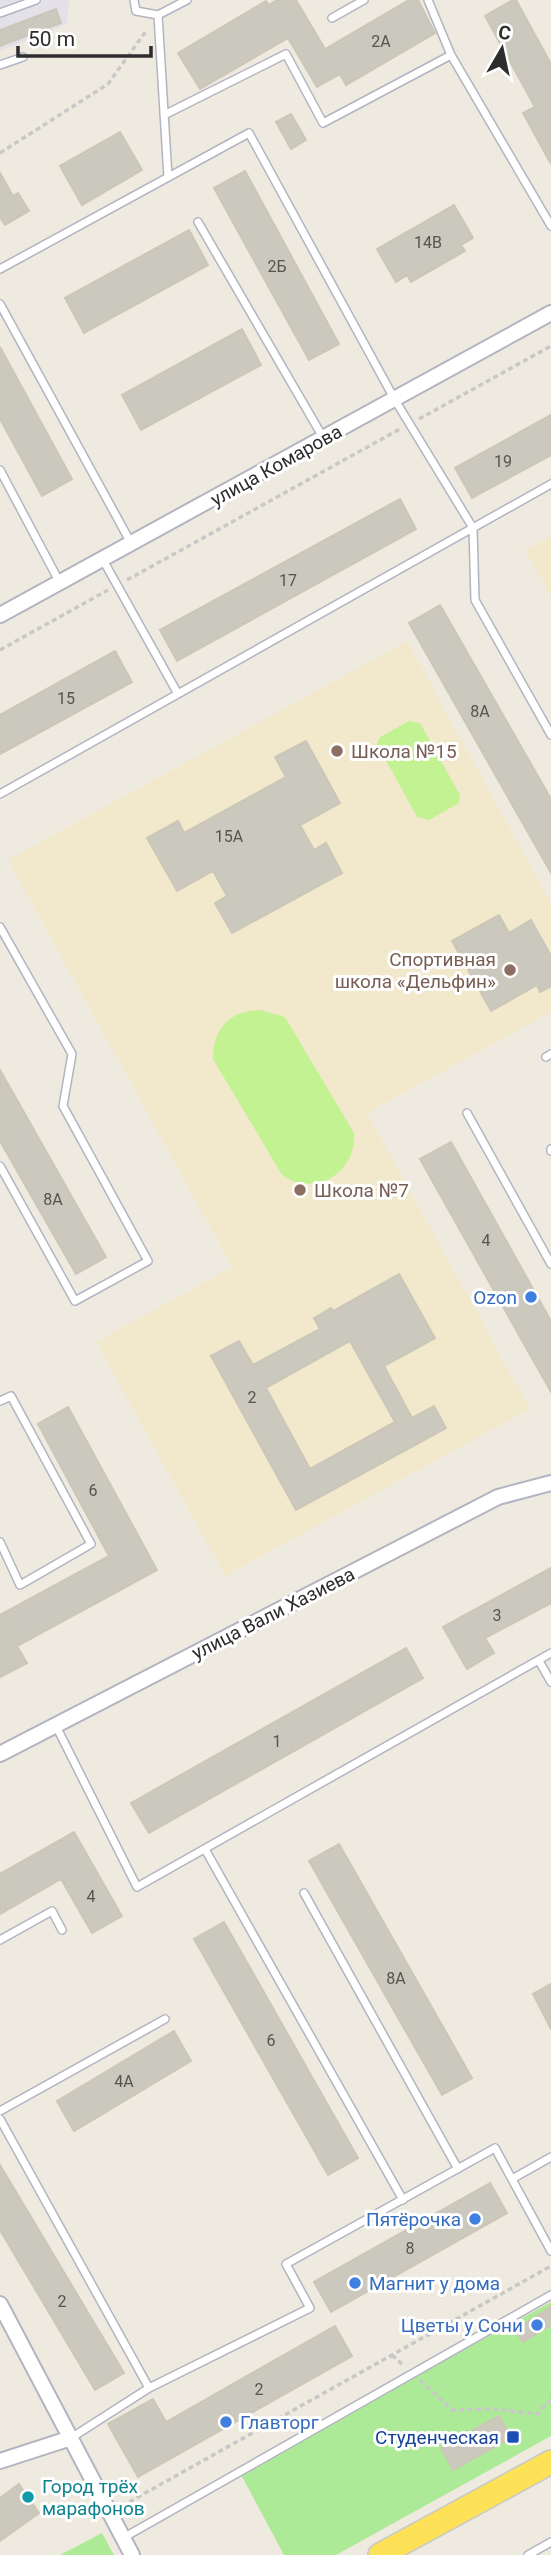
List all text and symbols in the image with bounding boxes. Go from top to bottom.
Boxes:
scale bar [18,14,150,58]
north arrow [467,14,537,84]
text: С [497,20,513,45]
text: 50 m [28,27,75,51]
house number: 2А [371,32,391,51]
house number: 14В [414,233,442,252]
house number: 2Б [267,257,287,276]
street label: улица Комарова [206,420,346,511]
house number: 19 [494,452,512,471]
house number: 17 [279,571,297,590]
house number: 15 [57,689,75,708]
house number: 8А [470,702,490,721]
place label: Школа №15 [351,740,457,763]
marker: Школа №15 [329,743,345,759]
house number: 15А [215,827,244,846]
place label: Спортивная школа «Дельфин» [335,948,496,993]
marker: Спортивная школа «Дельфин» [502,962,518,978]
place label: Школа №7 [314,1179,409,1202]
marker: Школа №7 [292,1182,308,1198]
house number: 8А [43,1190,63,1209]
house number: 4 [482,1231,491,1250]
place label: Ozon [473,1286,517,1309]
marker: Ozon [523,1289,539,1305]
house number: 2 [248,1388,257,1407]
house number: 6 [89,1481,98,1500]
street label: улица Вали Хазиева [188,1562,359,1665]
house number: 3 [493,1606,502,1625]
house number: 1 [273,1732,282,1751]
house number: 4 [87,1887,96,1906]
house number: 8А [386,1969,406,1988]
house number: 6 [267,2031,276,2050]
house number: 4А [114,2072,134,2091]
place label: Пятёрочка [366,2208,461,2231]
marker: Пятёрочка [467,2211,483,2227]
house number: 8 [406,2239,415,2258]
place label: Магнит у дома [369,2272,500,2295]
marker: Магнит у дома [347,2275,363,2291]
house number: 2 [58,2292,67,2311]
place label: Цветы у Сони [401,2314,523,2337]
marker: Цветы у Сони [529,2317,545,2333]
house number: 2 [255,2380,264,2399]
place label: Главторг [240,2411,319,2434]
marker: Главторг [218,2414,234,2430]
place label: Студенческая [375,2426,499,2449]
marker: Студенческая [505,2429,521,2445]
place label: Город трёх марафонов [42,2475,145,2520]
marker: Город трёх марафонов [20,2489,36,2505]

